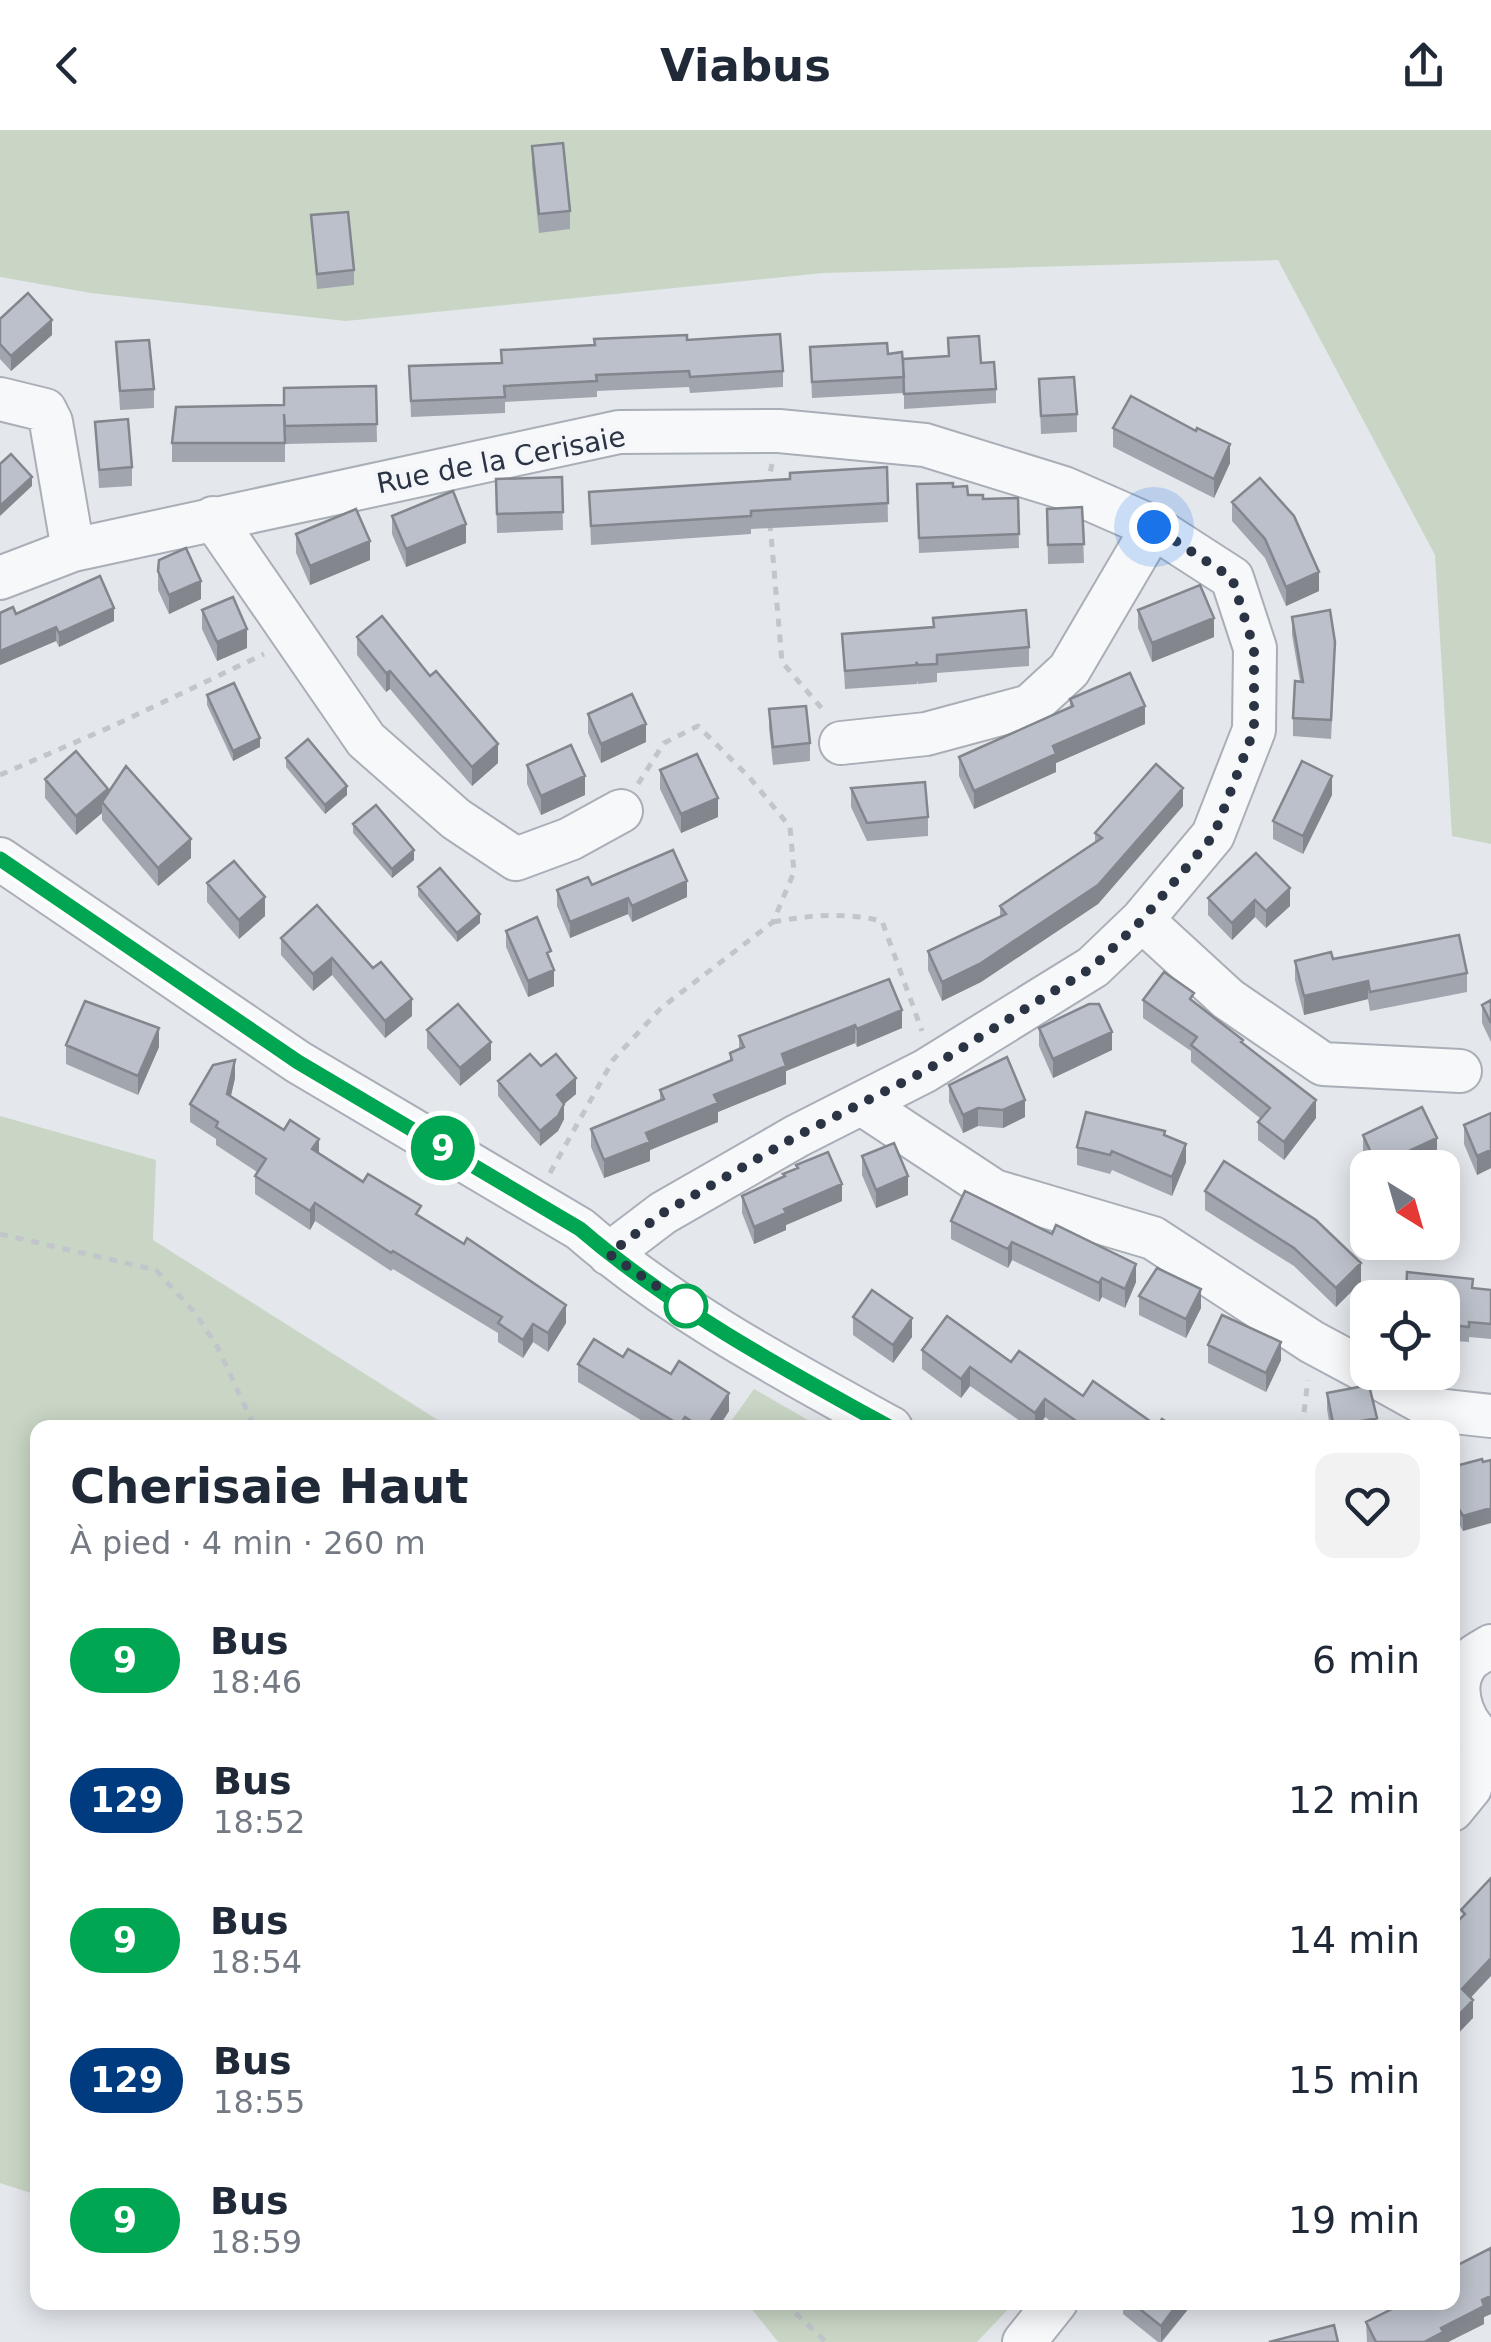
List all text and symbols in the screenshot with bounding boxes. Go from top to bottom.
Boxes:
icon: back [40,38,95,93]
icon: share [1396,38,1451,93]
text: Viabus [660,39,831,92]
street label: Rue de la Cerisaie [374,420,628,500]
your location [1129,502,1179,552]
line badge: 9 [410,1116,476,1180]
text: 9 [431,1128,455,1168]
north arrow [1350,1150,1460,1260]
map controls [1350,1150,1460,1390]
button: locate [1350,1280,1460,1390]
unlabelled marker [665,1285,707,1327]
button: heart [1315,1453,1420,1558]
text: Cherisaie Haut [70,1458,468,1514]
text: À pied · 4 min · 260 m [70,1524,426,1562]
text: Bus [210,1619,289,1663]
text: 6 min [1312,1638,1420,1682]
text: 9 [113,1640,137,1680]
text: 18:46 [210,1663,302,1701]
text: Bus [213,1759,292,1803]
text: 12 min [1288,1778,1420,1822]
text: 129 [90,1780,163,1820]
text: 18:52 [213,1803,305,1841]
text: Bus [210,1899,289,1943]
text: 14 min [1288,1918,1420,1962]
text: 9 [113,1920,137,1960]
text: 18:54 [210,1943,302,1981]
text: Bus [213,2039,292,2083]
text: 15 min [1288,2058,1420,2102]
text: 129 [90,2060,163,2100]
text: 18:55 [213,2083,305,2121]
text: Bus [210,2179,289,2223]
text: 19 min [1288,2198,1420,2242]
text: 9 [113,2200,137,2240]
text: 18:59 [210,2223,302,2261]

